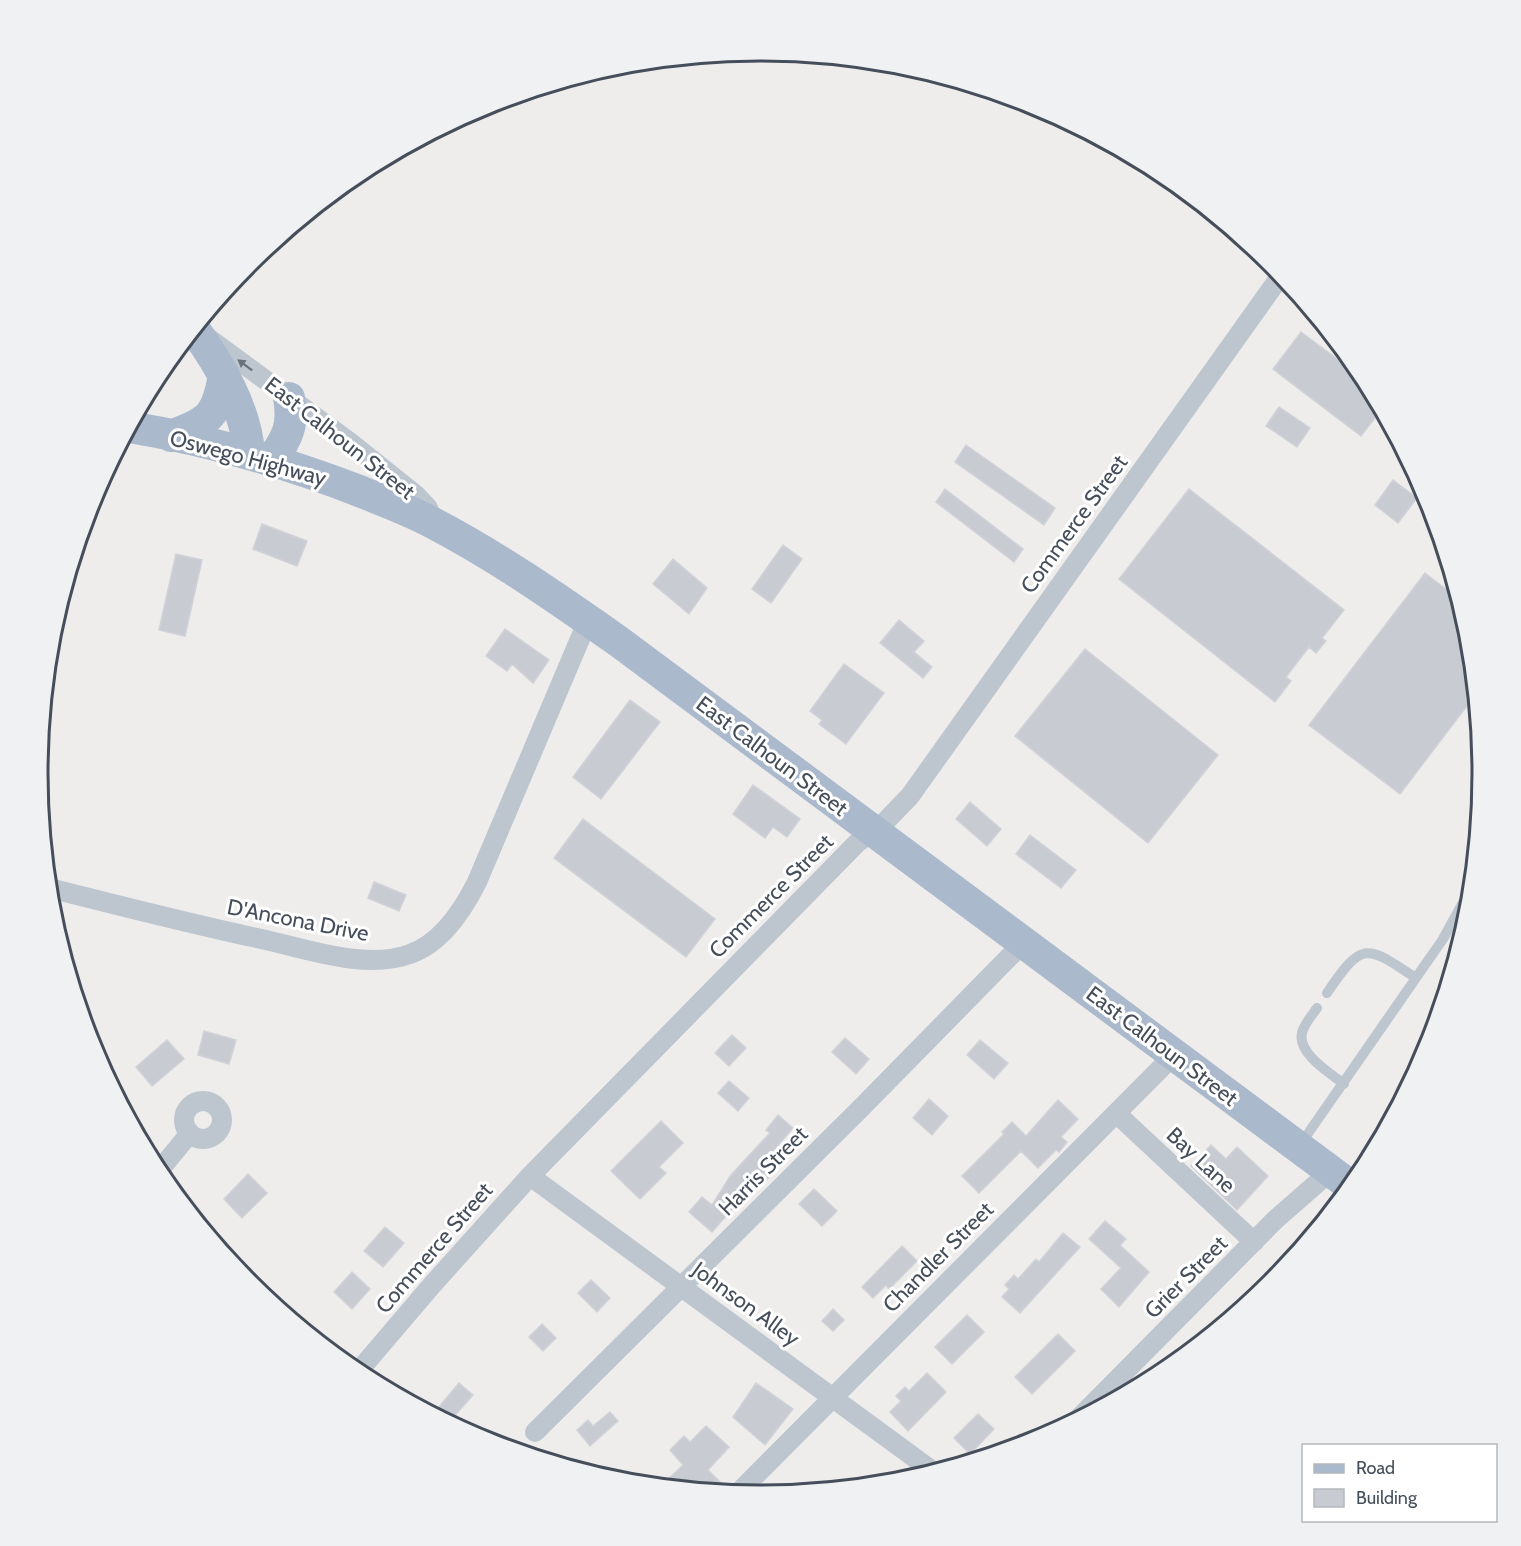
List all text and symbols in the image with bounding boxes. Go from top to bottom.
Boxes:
one-way arrow [237,359,252,371]
street label: East Calhoun Street [260,371,421,505]
street label: Oswego Highway [167,424,329,492]
street label: Commerce Street [1015,449,1134,598]
street label: East Calhoun Street [691,690,854,822]
street label: Commerce Street [703,828,839,964]
street label: D'Ancona Drive [225,893,371,947]
street label: East Calhoun Street [1081,980,1244,1112]
street label: Harris Street [713,1120,814,1221]
street label: Bay Lane [1161,1121,1241,1199]
street label: Commerce Street [370,1177,499,1319]
street label: Chandler Street [877,1196,999,1318]
street label: Grier Street [1139,1230,1233,1324]
street label: Johnson Alley [686,1255,805,1352]
legend [1302,1444,1497,1522]
text: Road [1356,1457,1395,1479]
text: Building [1356,1487,1418,1509]

